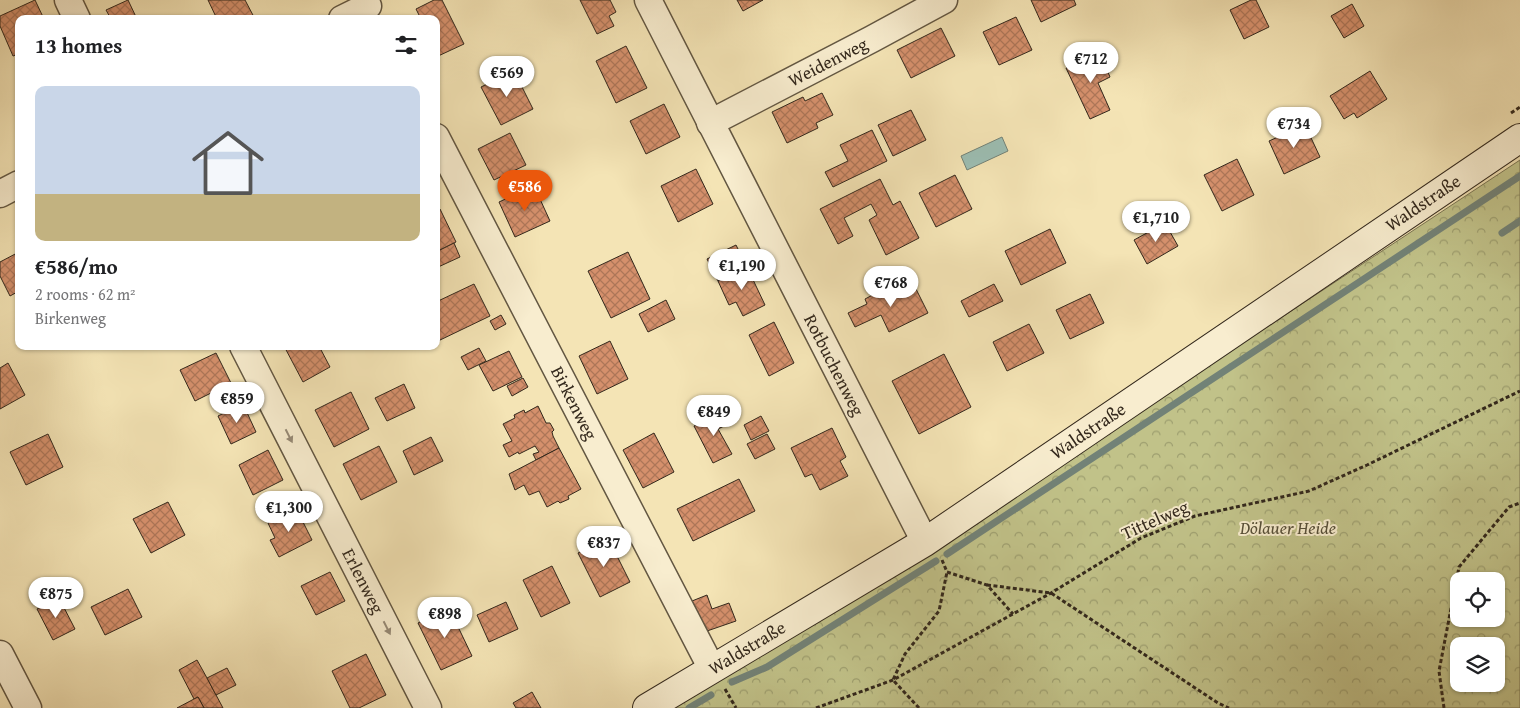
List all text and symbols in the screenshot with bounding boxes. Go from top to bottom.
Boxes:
text: 13 homes [35,30,122,61]
street label: Weidenweg [783,30,872,93]
icon: filters [392,31,420,59]
pin: €712 [1061,42,1121,84]
text: €712 [1074,46,1108,70]
pin: €569 [477,56,537,98]
text: €569 [490,60,524,84]
pin: €734 [1264,106,1324,149]
text: €734 [1277,111,1311,135]
icon: home [183,118,273,208]
street label: Waldstraße [1380,167,1466,238]
pin: €586 [495,170,555,212]
text: €586 [508,174,542,198]
pin: €1,710 [1115,200,1197,243]
text: €1,710 [1133,205,1179,229]
pin: €1,190 [701,248,783,291]
text: €586/mo [35,251,118,282]
text: €1,190 [719,253,765,277]
pin: €768 [861,266,921,308]
text: €768 [874,270,908,294]
text: 2 rooms · 62 m² [35,282,135,306]
text: Birkenweg [35,306,106,330]
street label: Rotbuchenweg [797,309,872,420]
street label: Birkenweg [544,361,605,445]
pin: €859 [207,382,267,424]
text: €859 [220,386,254,410]
pin: €849 [684,394,744,437]
street label: Waldstraße [1045,395,1131,466]
text: €849 [697,399,731,423]
one-way arrow [285,429,293,444]
pin: €1,300 [248,490,330,533]
street label: Tittelweg [1117,493,1193,546]
text: €1,300 [266,495,312,519]
park label: Dölauer Heide [1239,514,1336,541]
pin: €837 [574,526,634,568]
text: €837 [587,530,621,554]
street label: Erlenweg [336,543,391,618]
map controls [1450,572,1505,692]
button: locate [1450,572,1505,627]
pin: €875 [26,576,86,619]
text: €875 [39,581,73,605]
pin: €898 [415,596,475,639]
text: €898 [428,601,462,625]
street label: Waldstraße [703,614,791,681]
one-way arrow [383,621,391,635]
button: layers [1450,637,1505,692]

